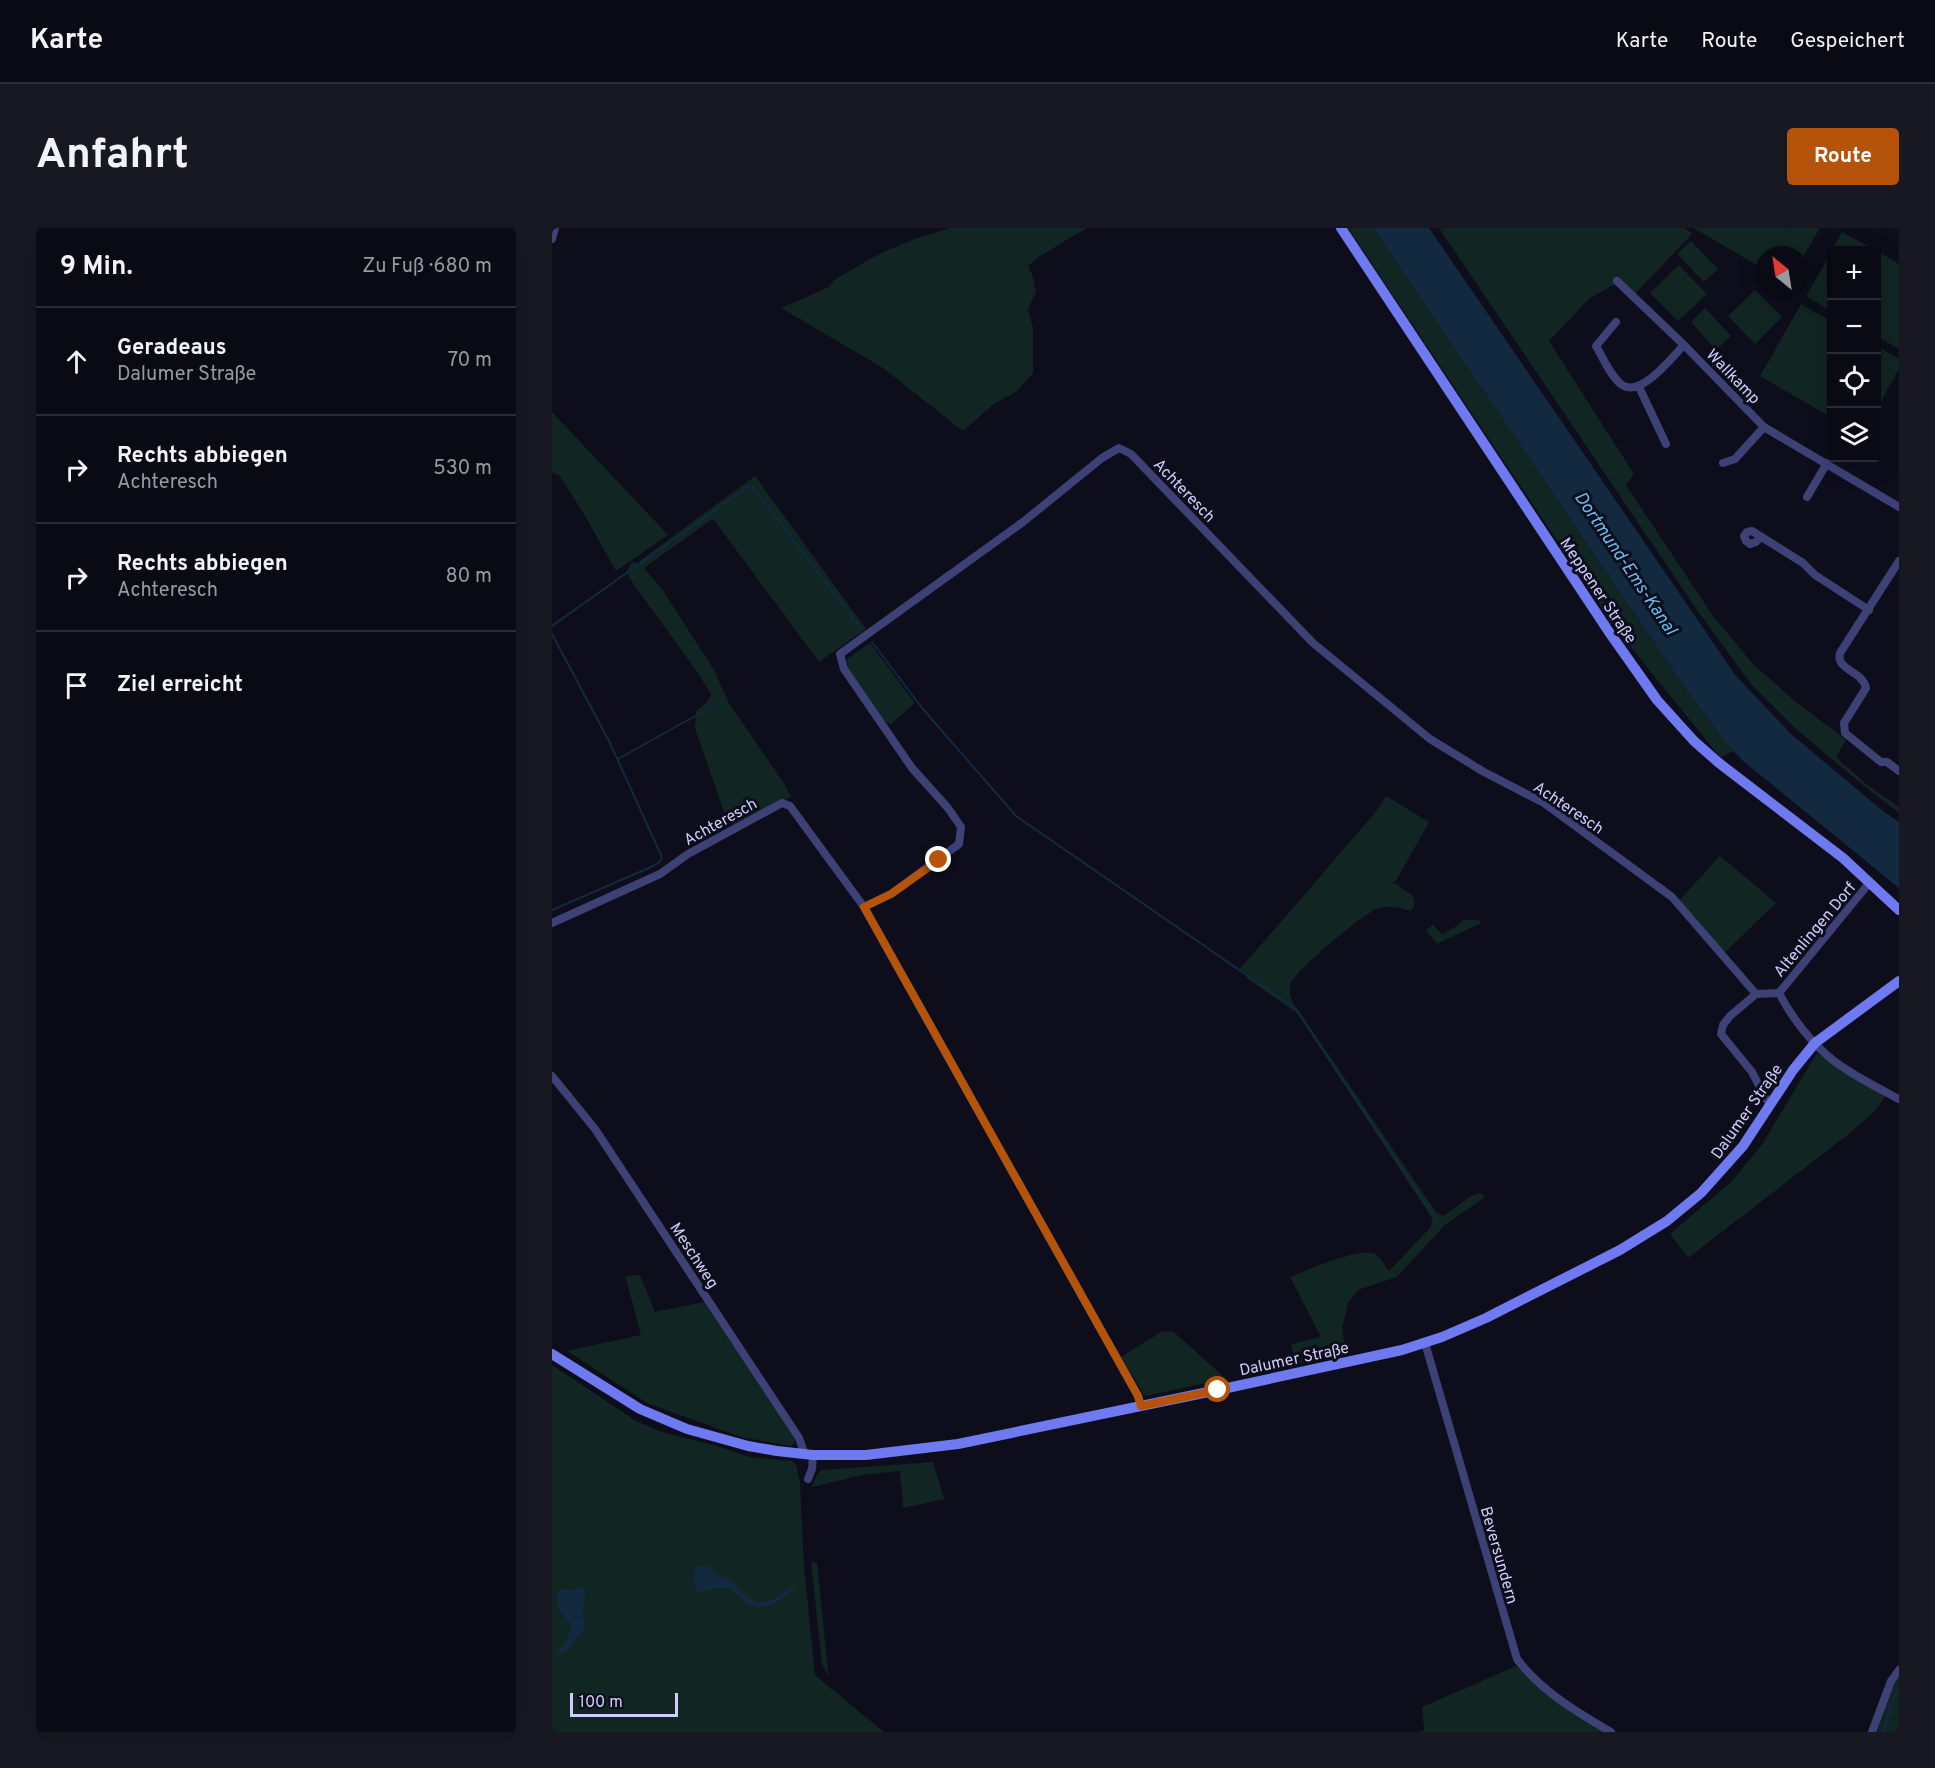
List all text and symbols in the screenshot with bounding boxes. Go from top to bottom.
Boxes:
text: Karte [30,23,103,59]
text: Karte [1616,28,1668,55]
text: Route [1701,28,1757,55]
text: Gespeichert [1790,28,1905,55]
button: Route [1787,128,1899,185]
text: Anfahrt [36,130,189,183]
north arrow [1755,246,1809,300]
map controls [1827,246,1881,462]
button: + [1827,246,1881,300]
text: 9 Min. [60,251,133,284]
text: Zu Fuß · 680 m [362,254,492,280]
button: − [1827,300,1881,354]
text: Geradeaus [117,335,227,362]
icon: ahead [60,345,93,378]
street label: Wallkamp [1701,345,1764,409]
text: 70 m [448,348,492,374]
button: locate [1827,354,1881,408]
text: Dalumer Straße [117,362,256,388]
button: layers [1827,408,1881,462]
text: Rechts abbiegen [117,443,288,470]
icon: right [60,453,93,486]
street label: Achteresch [1148,455,1219,527]
text: 530 m [433,456,492,482]
text: Achteresch [117,470,218,496]
water label: Dortmund-Ems-Kanal [1568,488,1682,641]
street label: Meppener Straße [1555,534,1640,648]
text: Rechts abbiegen [117,551,288,578]
icon: right [60,561,93,594]
text: 80 m [446,564,492,590]
text: Achteresch [117,578,218,604]
icon: arrive [60,669,93,702]
text: Ziel erreicht [117,672,243,699]
street label: Achteresch [1529,778,1607,840]
street label: Achteresch [681,794,761,851]
route end [925,846,951,872]
street label: Altenlingen Dorf [1770,878,1862,982]
street label: Dalumer Straße [1707,1061,1788,1164]
street label: Meschweg [665,1219,722,1293]
street label: Dalumer Straße [1238,1339,1351,1381]
route start [1204,1376,1230,1402]
street label: Beversundern [1475,1504,1522,1607]
scale bar [570,1690,678,1718]
text: 100 m [579,1693,623,1713]

